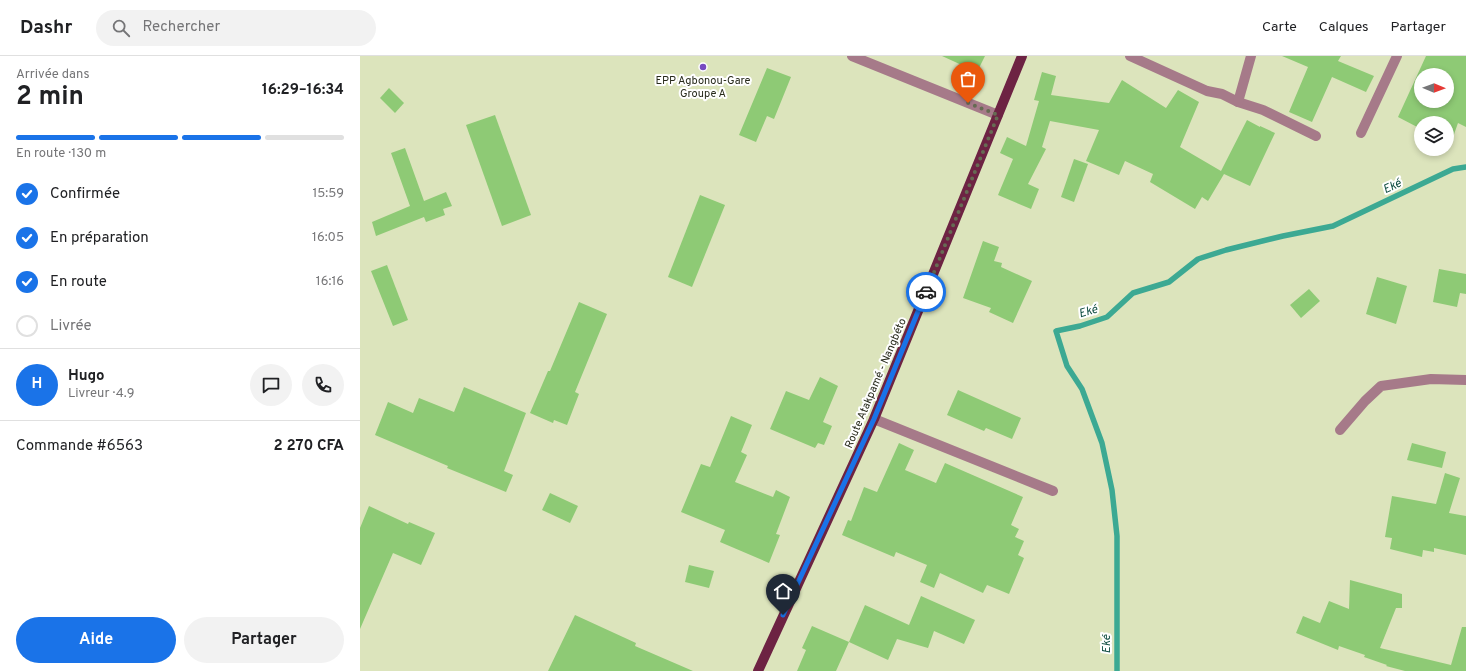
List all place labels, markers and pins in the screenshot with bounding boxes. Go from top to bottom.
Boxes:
marker: EPP Agbonou-Gare Groupe A [698,62,708,72]
pin [951,62,985,103]
place label: EPP Agbonou-Gare Groupe A [655,74,751,101]
pin [766,574,800,615]

